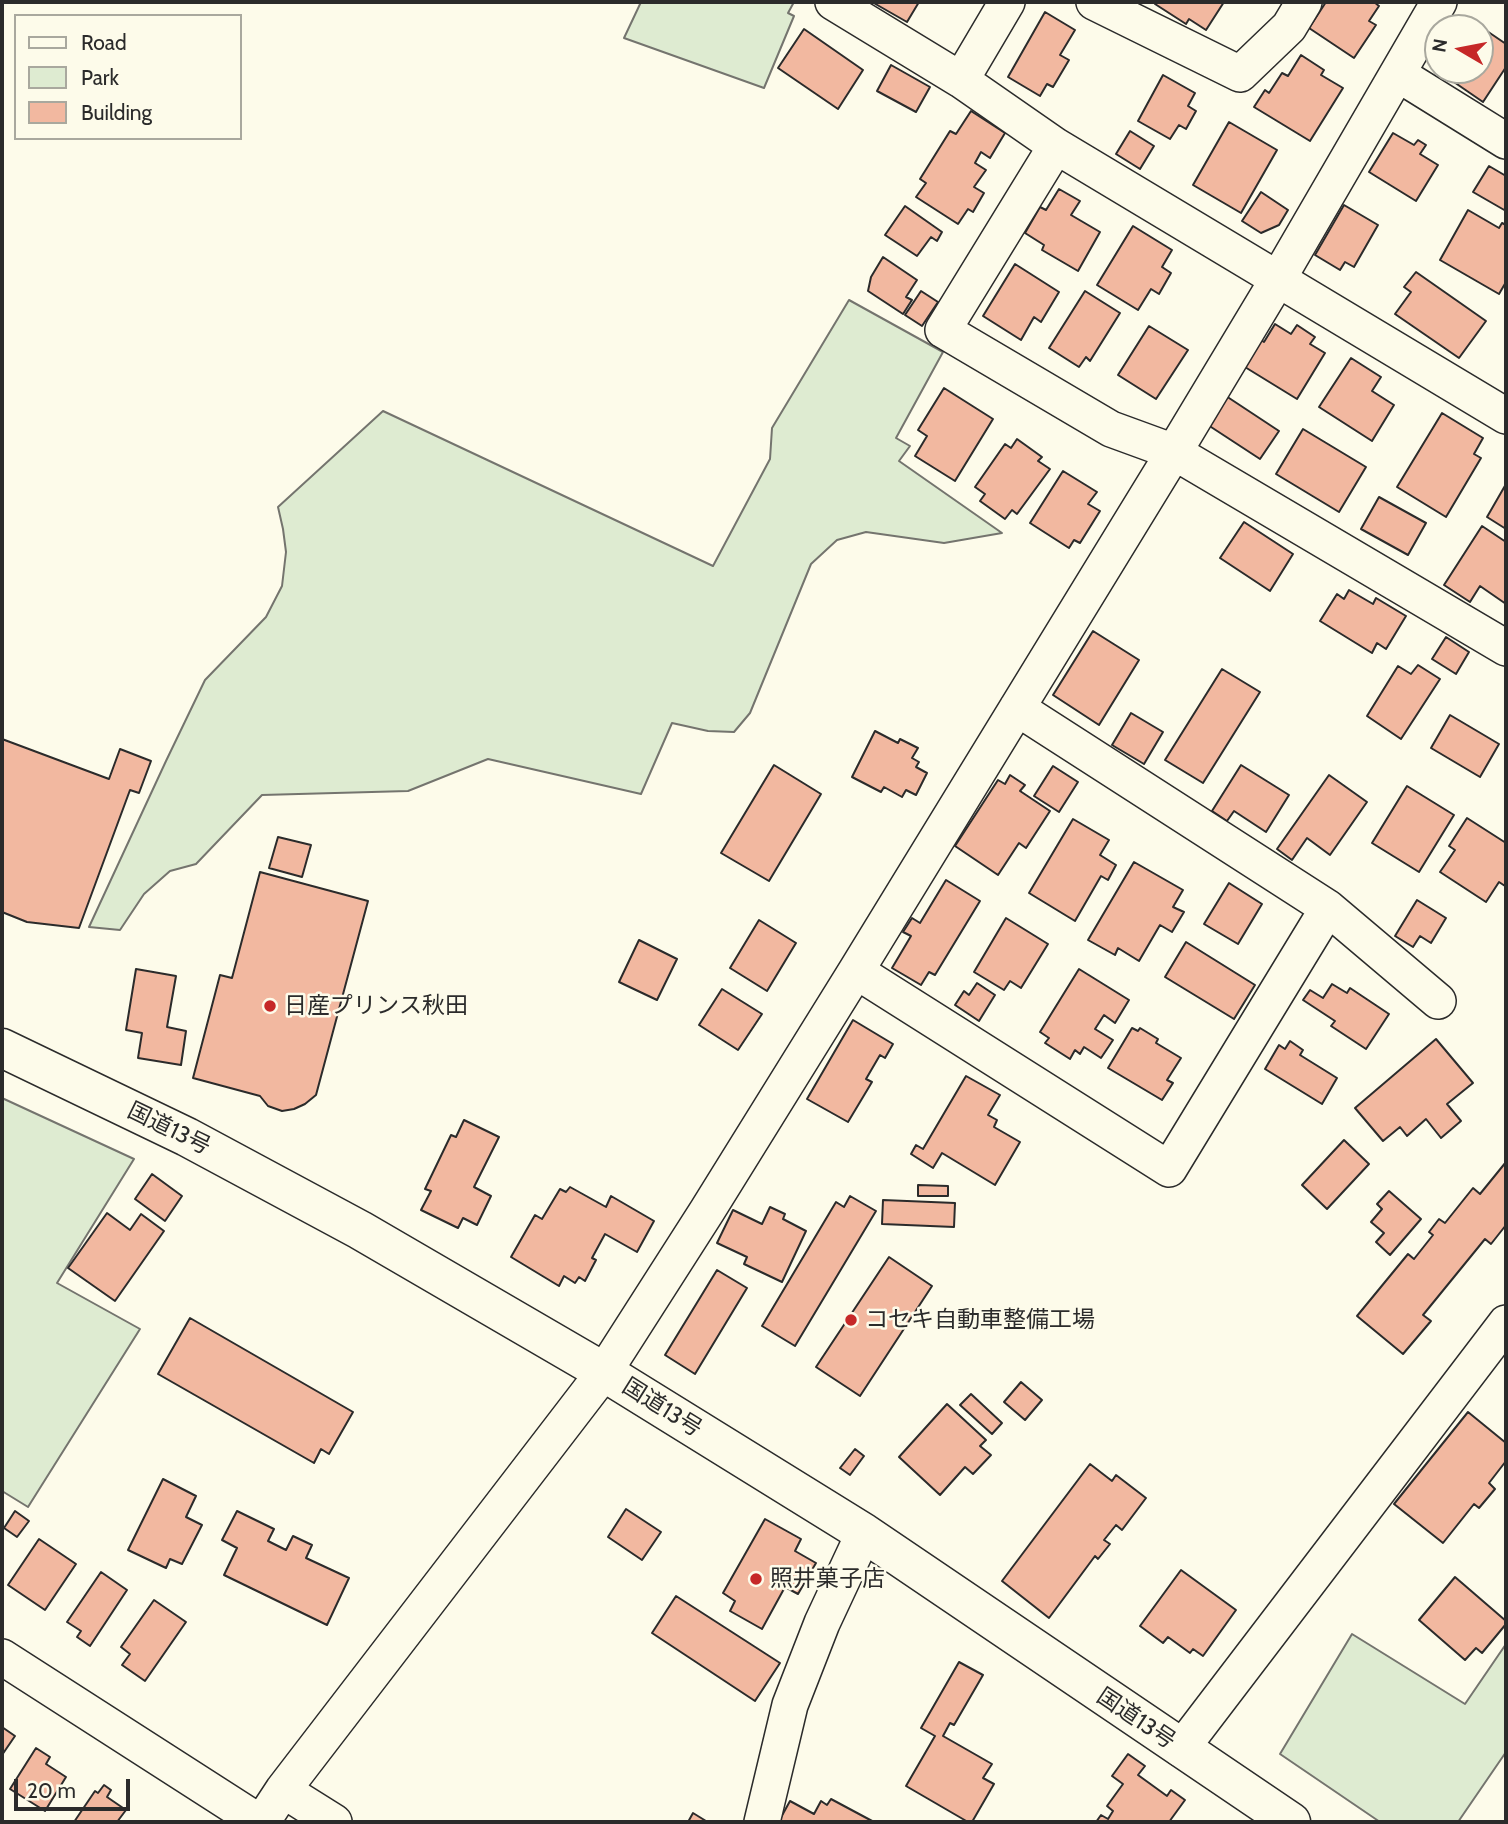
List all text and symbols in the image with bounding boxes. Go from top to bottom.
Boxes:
legend [14,14,242,140]
north arrow [1424,14,1494,84]
text: Road [81,30,127,55]
text: N [1427,37,1452,54]
text: Park [81,65,119,90]
text: Building [81,100,152,125]
place label: 日産プリンス秋田 [284,992,468,1020]
marker: 日産プリンス秋田 [262,998,278,1014]
street label: 国道13号 [123,1097,215,1161]
place label: コセキ自動車整備工場 [865,1306,1095,1334]
marker: コセキ自動車整備工場 [843,1312,859,1328]
street label: 国道13号 [617,1373,707,1443]
place label: 照井菓子店 [770,1565,885,1593]
marker: 照井菓子店 [748,1571,764,1587]
street label: 国道13号 [1091,1683,1181,1755]
scale bar [18,1764,133,1808]
text: 20 m [27,1778,76,1803]

